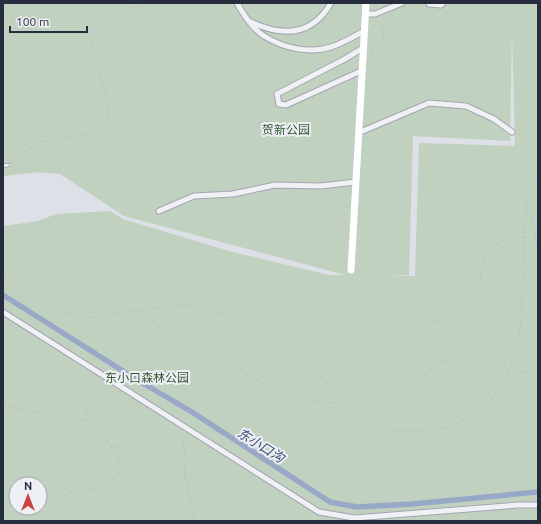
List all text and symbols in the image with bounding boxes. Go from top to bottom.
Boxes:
scale bar [10,8,87,34]
text: 100 m [16,15,49,28]
park label: 贺新公园 [262,123,310,136]
park label: 东小口森林公园 [105,371,189,384]
water label: 东小口沟 [235,425,288,466]
north arrow [8,476,48,516]
text: N [24,480,32,492]

